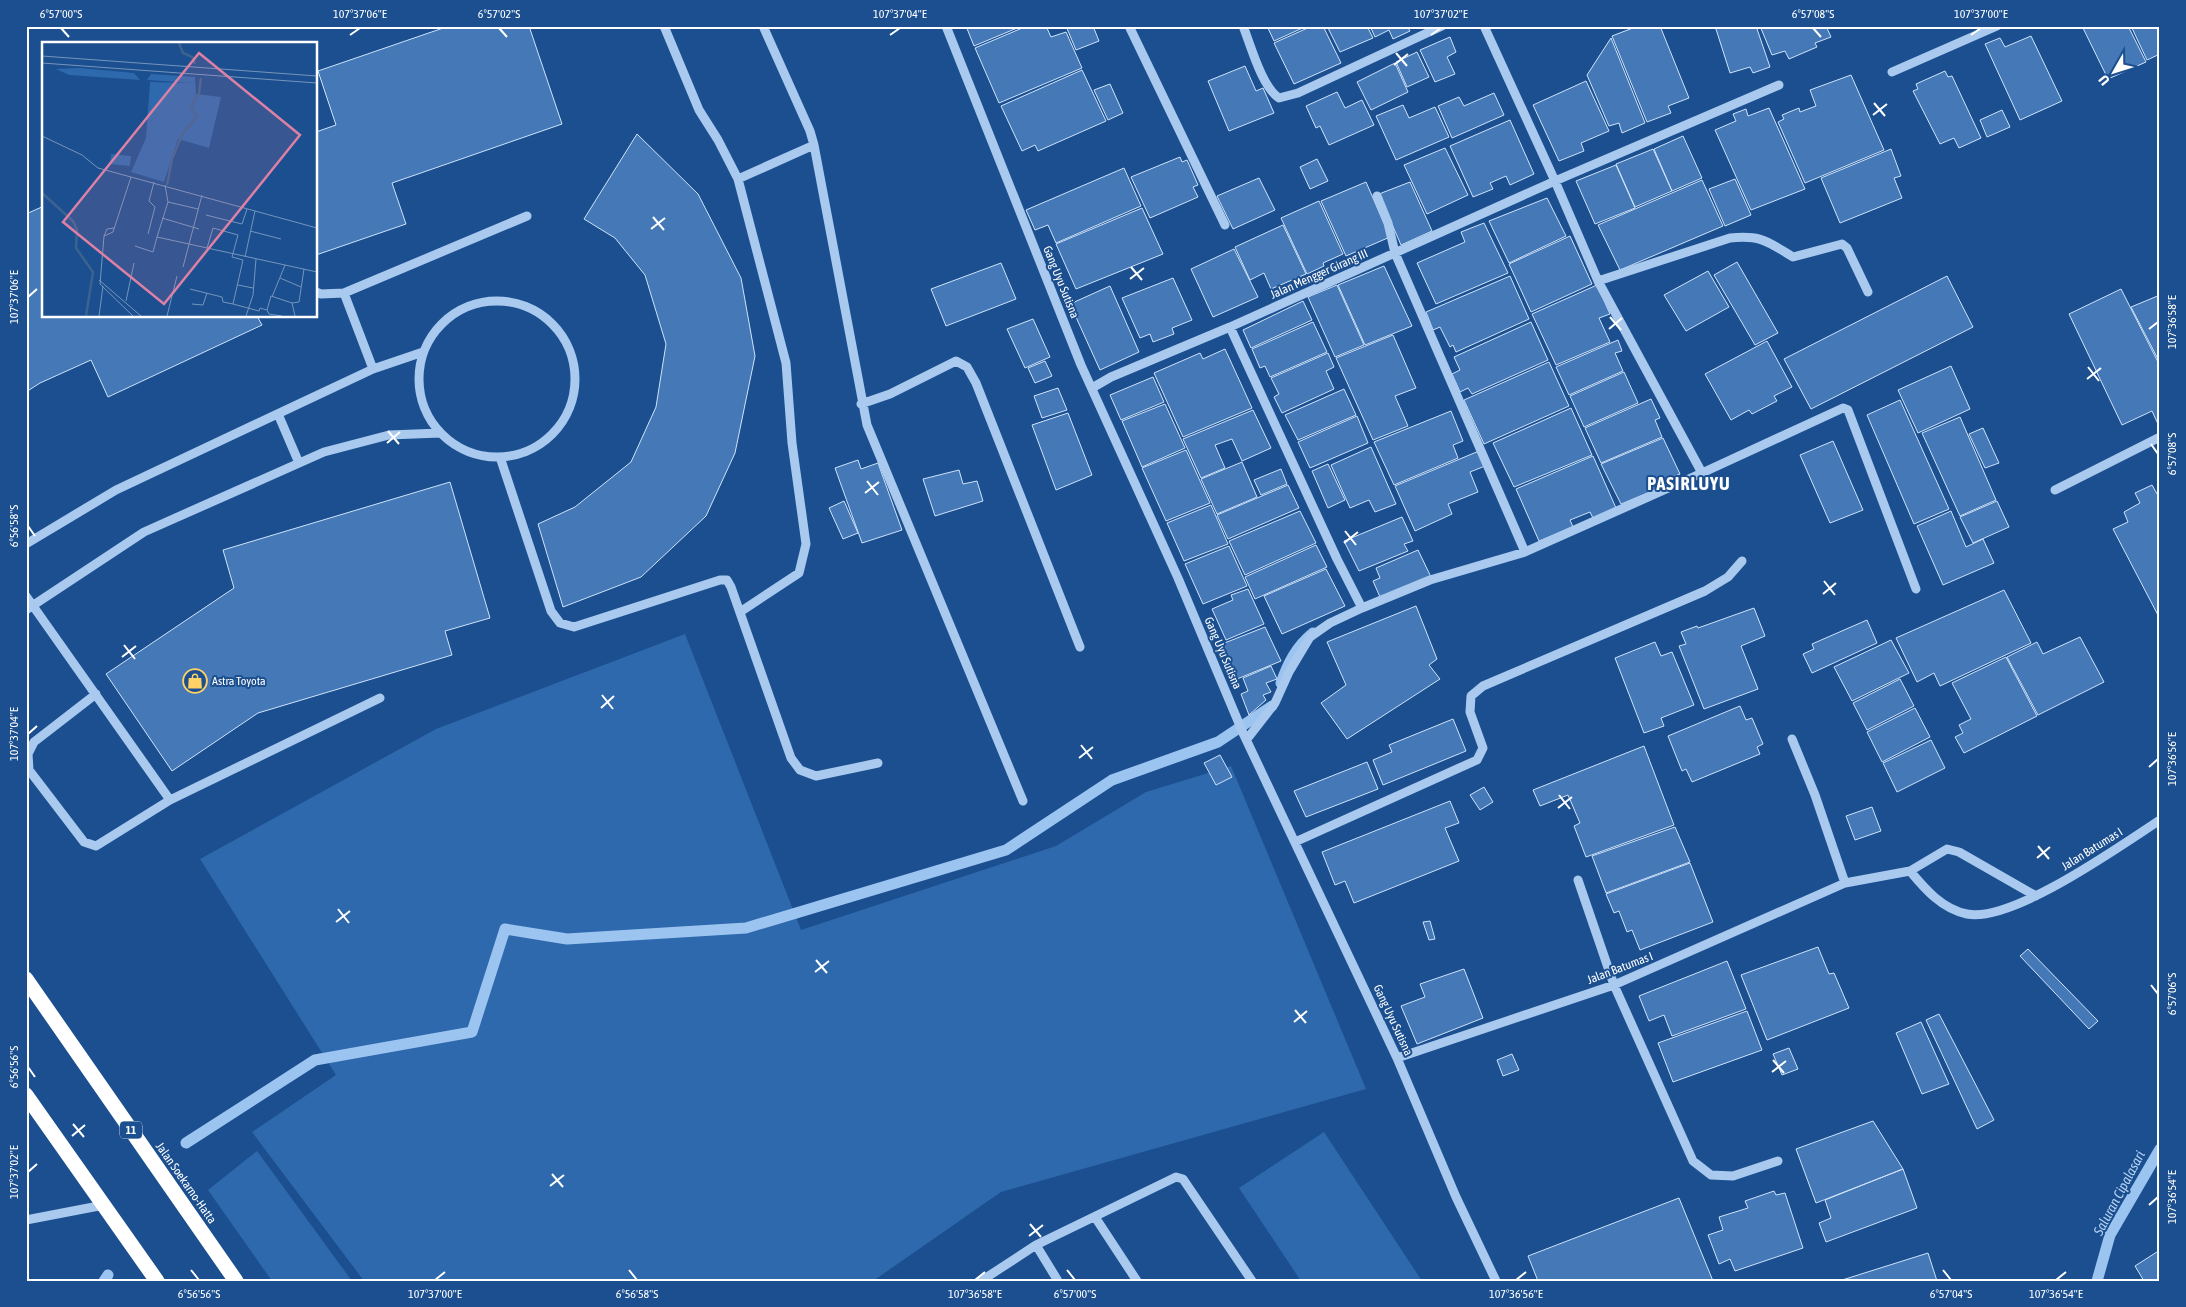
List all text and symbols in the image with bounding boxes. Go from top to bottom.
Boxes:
text: 6°57'00"S [40,7,82,21]
text: 107°37'06"E [333,7,387,21]
text: 6°57'02"S [478,7,520,21]
text: 107°37'04"E [873,7,927,21]
text: 107°37'02"E [1414,7,1468,21]
text: 6°57'08"S [1792,7,1834,21]
text: 107°37'00"E [1954,7,2008,21]
inset map [42,42,318,318]
north arrow [2088,48,2138,98]
text: U [2095,72,2113,88]
street label: Gang Uyu Sutisna [1040,244,1082,320]
street label: Jalan Mengger Girang III [1268,246,1370,302]
text: 107°37'06"E [7,270,21,324]
text: 107°36'58"E [2165,295,2179,349]
text: 6°57'08"S [2165,433,2179,475]
district label: PASIRLUYU [1647,473,1731,494]
text: 6°56'58"S [7,505,21,547]
street label: Gang Uyu Sutisna [1202,615,1244,691]
shop icon: Astra Toyota [182,668,208,694]
place label: Astra Toyota [212,674,266,688]
text: 107°37'04"E [7,707,21,761]
text: 107°36'56"E [2165,732,2179,786]
street label: Jalan Batumas I [2059,825,2125,873]
street label: Jalan Batumas I [1585,949,1655,987]
text: 6°57'06"S [2165,973,2179,1015]
street label: Gang Uyu Sutisna [1370,982,1416,1058]
text: 6°56'56"S [7,1046,21,1088]
road number: 11 [120,1122,142,1138]
street label: Jalan Soekarno-Hatta [153,1140,219,1226]
text: 107°37'02"E [7,1145,21,1199]
water label: Saluran Cipalasari [2090,1148,2148,1239]
text: 107°36'54"E [2165,1170,2179,1224]
text: 6°56'56"S [178,1287,220,1301]
text: 107°37'00"E [408,1287,462,1301]
text: 6°56'58"S [616,1287,658,1301]
text: 107°36'58"E [948,1287,1002,1301]
text: 6°57'00"S [1054,1287,1096,1301]
text: 107°36'56"E [1489,1287,1543,1301]
text: 6°57'04"S [1930,1287,1972,1301]
text: 107°36'54"E [2029,1287,2083,1301]

